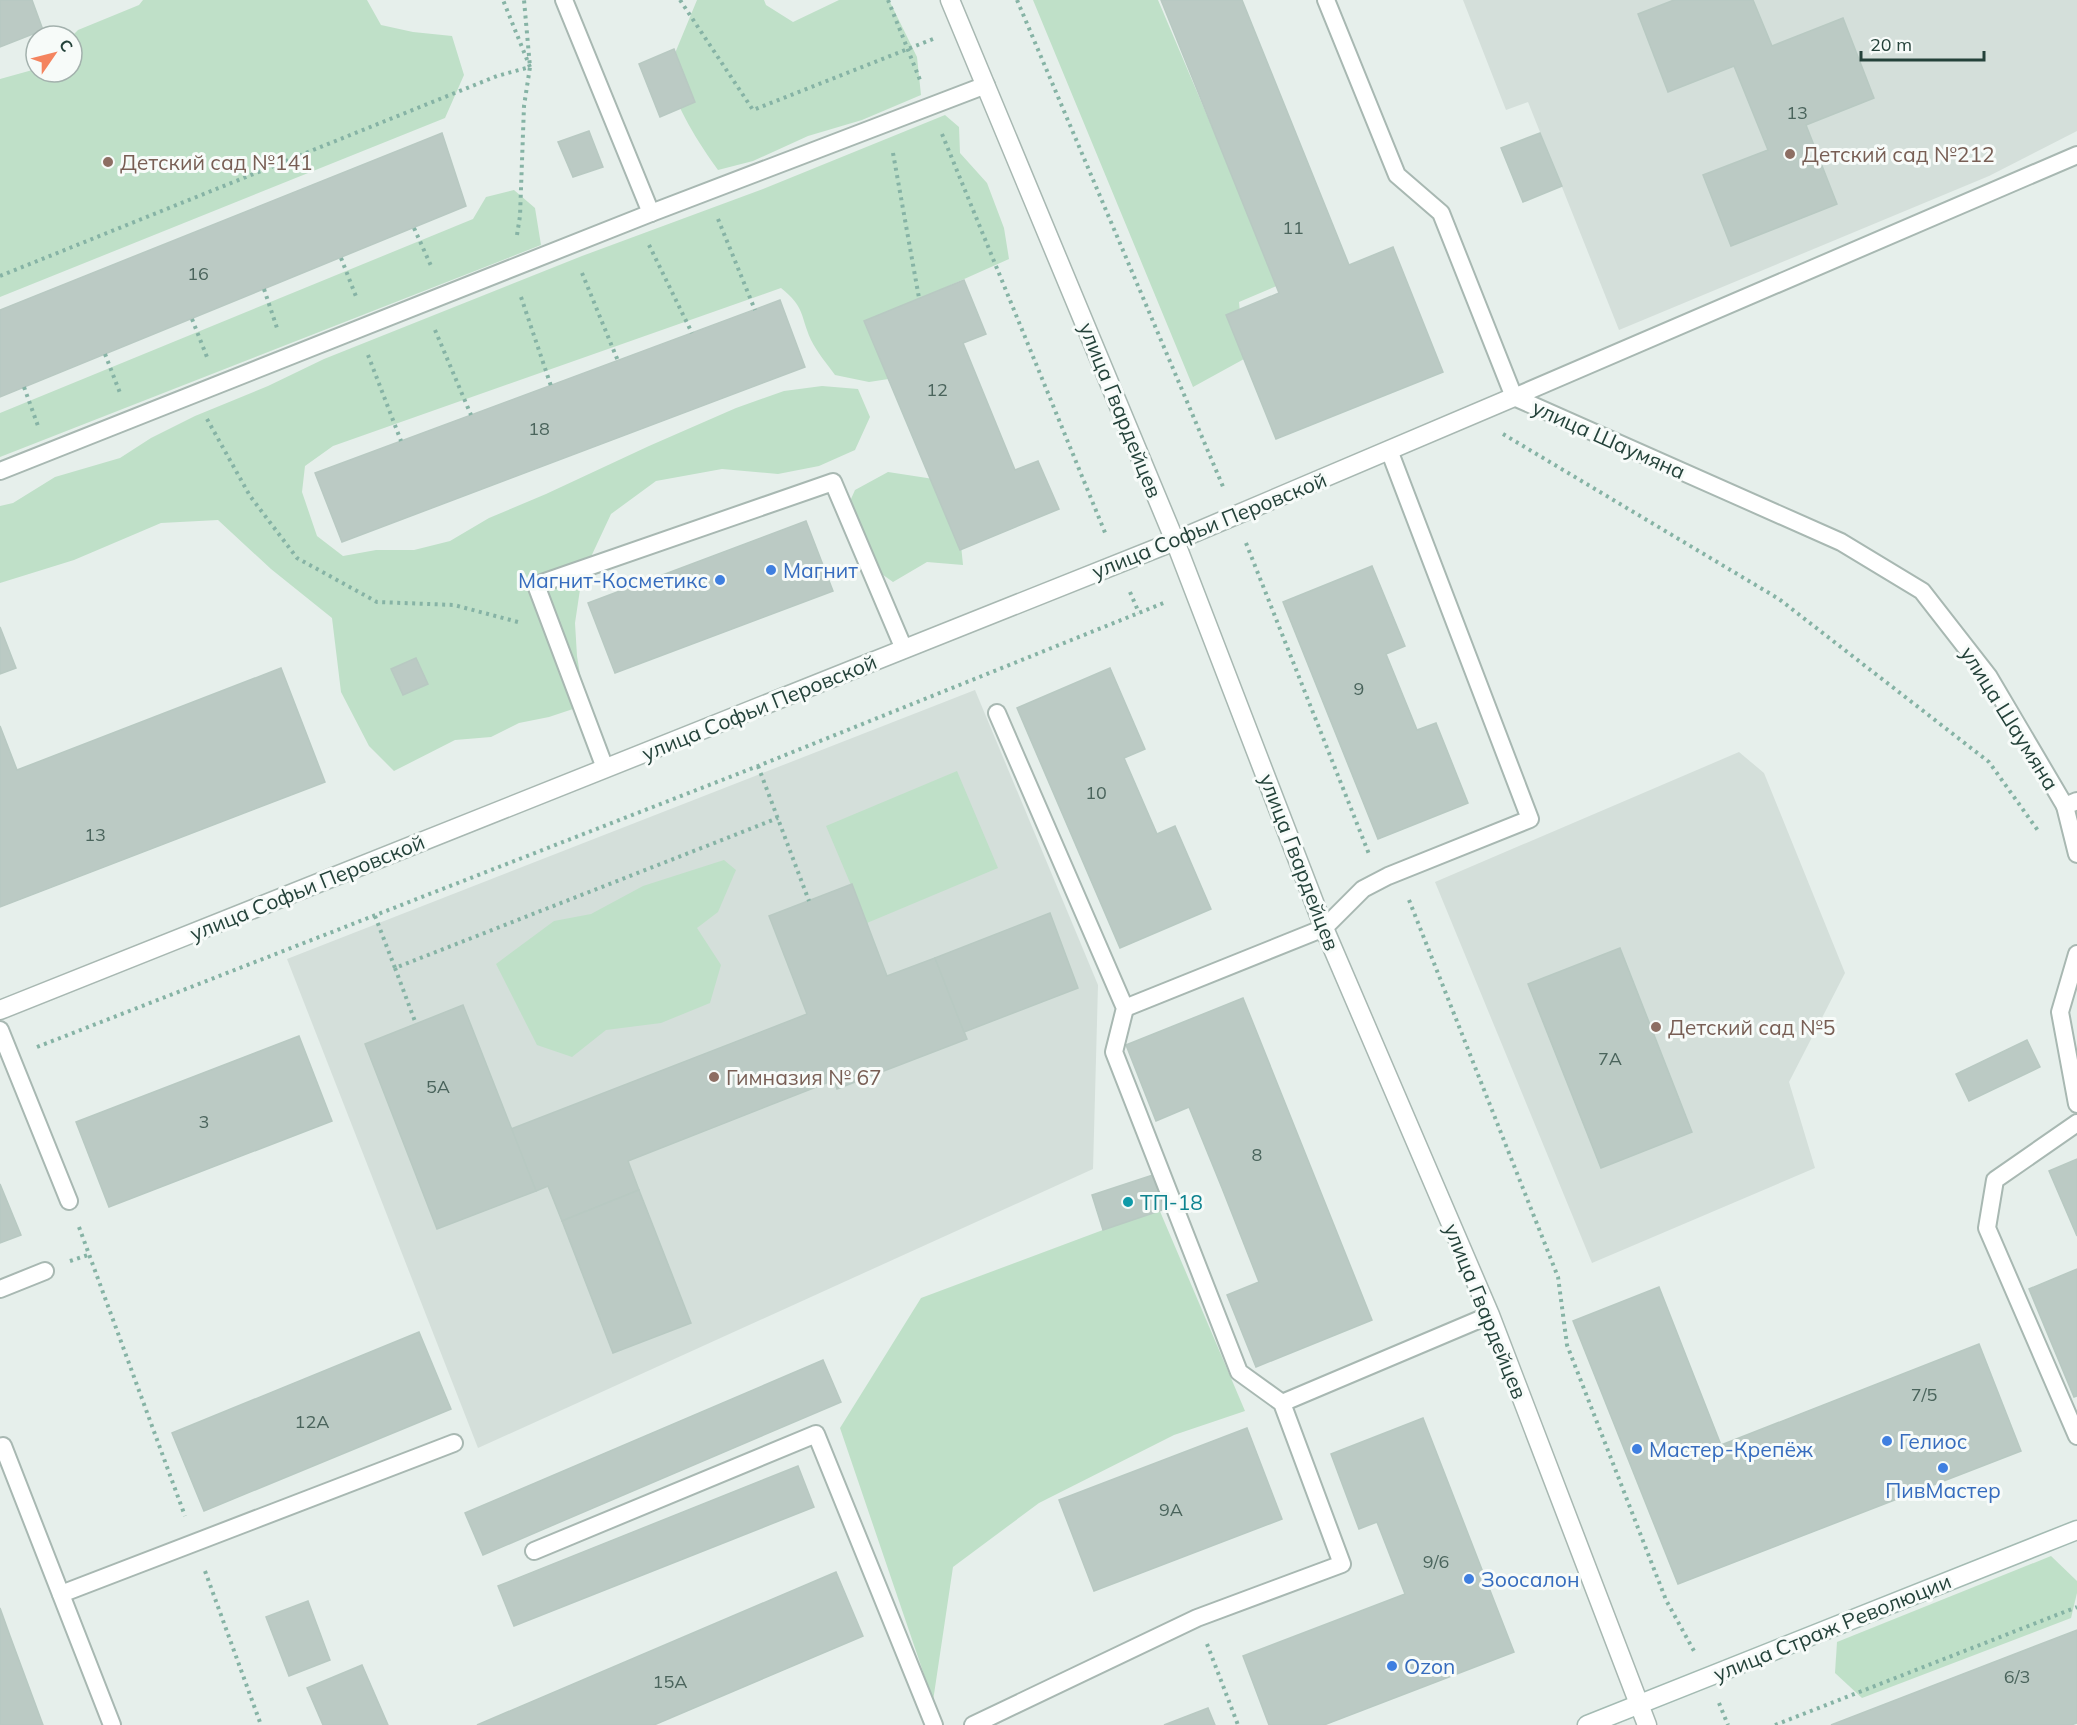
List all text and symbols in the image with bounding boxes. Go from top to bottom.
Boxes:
north arrow [24,24,84,84]
scale bar [1861,24,1984,62]
text: 20 m [1870,33,1912,56]
text: С [55,35,78,56]
house number: 13 [1786,101,1808,124]
place label: Детский сад №212 [1802,141,1995,167]
marker: Детский сад №212 [1783,147,1797,161]
place label: Детский сад №141 [120,149,313,175]
marker: Детский сад №141 [101,155,115,169]
house number: 11 [1282,216,1304,239]
house number: 16 [187,262,209,285]
street label: улица Гвардейцев [1074,318,1168,502]
house number: 12 [926,378,948,401]
street label: улица Шаумяна [1529,394,1689,484]
house number: 18 [528,417,550,440]
street label: улица Софьи Перовской [1088,466,1330,584]
place label: Магнит [783,557,858,583]
marker: Магнит [764,563,778,577]
place label: Магнит-Косметикс [518,567,708,593]
marker: Магнит-Косметикс [713,573,727,587]
street label: улица Шаумяна [1955,641,2065,795]
street label: улица Софьи Перовской [638,648,880,766]
house number: 9 [1354,677,1364,700]
street label: улица Гвардейцев [1254,770,1346,954]
house number: 10 [1085,781,1107,804]
house number: 13 [84,823,106,846]
street label: улица Софьи Перовской [186,828,428,946]
place label: Детский сад №5 [1668,1014,1835,1040]
marker: Детский сад №5 [1649,1020,1663,1034]
house number: 7А [1598,1047,1622,1070]
place label: Гимназия № 67 [726,1064,882,1090]
marker: Гимназия № 67 [707,1070,721,1084]
house number: 5А [426,1075,450,1098]
house number: 3 [199,1110,209,1133]
house number: 8 [1252,1143,1262,1166]
place label: ТП-18 [1140,1189,1203,1215]
marker: ТП-18 [1121,1195,1135,1209]
street label: улица Гвардейцев [1439,1219,1533,1403]
house number: 7/5 [1911,1383,1938,1406]
house number: 12А [295,1410,329,1433]
place label: Гелиос [1899,1428,1967,1454]
marker: Гелиос [1880,1434,1894,1448]
place label: Мастер-Крепёж [1649,1436,1813,1462]
marker: Мастер-Крепёж [1630,1442,1644,1456]
marker: ПивМастер [1936,1461,1950,1475]
place label: ПивМастер [1885,1477,2001,1503]
house number: 9А [1159,1498,1183,1521]
house number: 9/6 [1423,1550,1449,1573]
place label: Зоосалон [1481,1566,1580,1592]
street label: улица Страж Революции [1709,1567,1955,1687]
marker: Зоосалон [1462,1572,1476,1586]
place label: Ozon [1404,1653,1455,1679]
marker: Ozon [1385,1659,1399,1673]
house number: 6/3 [2004,1665,2030,1688]
house number: 15А [653,1670,687,1693]

